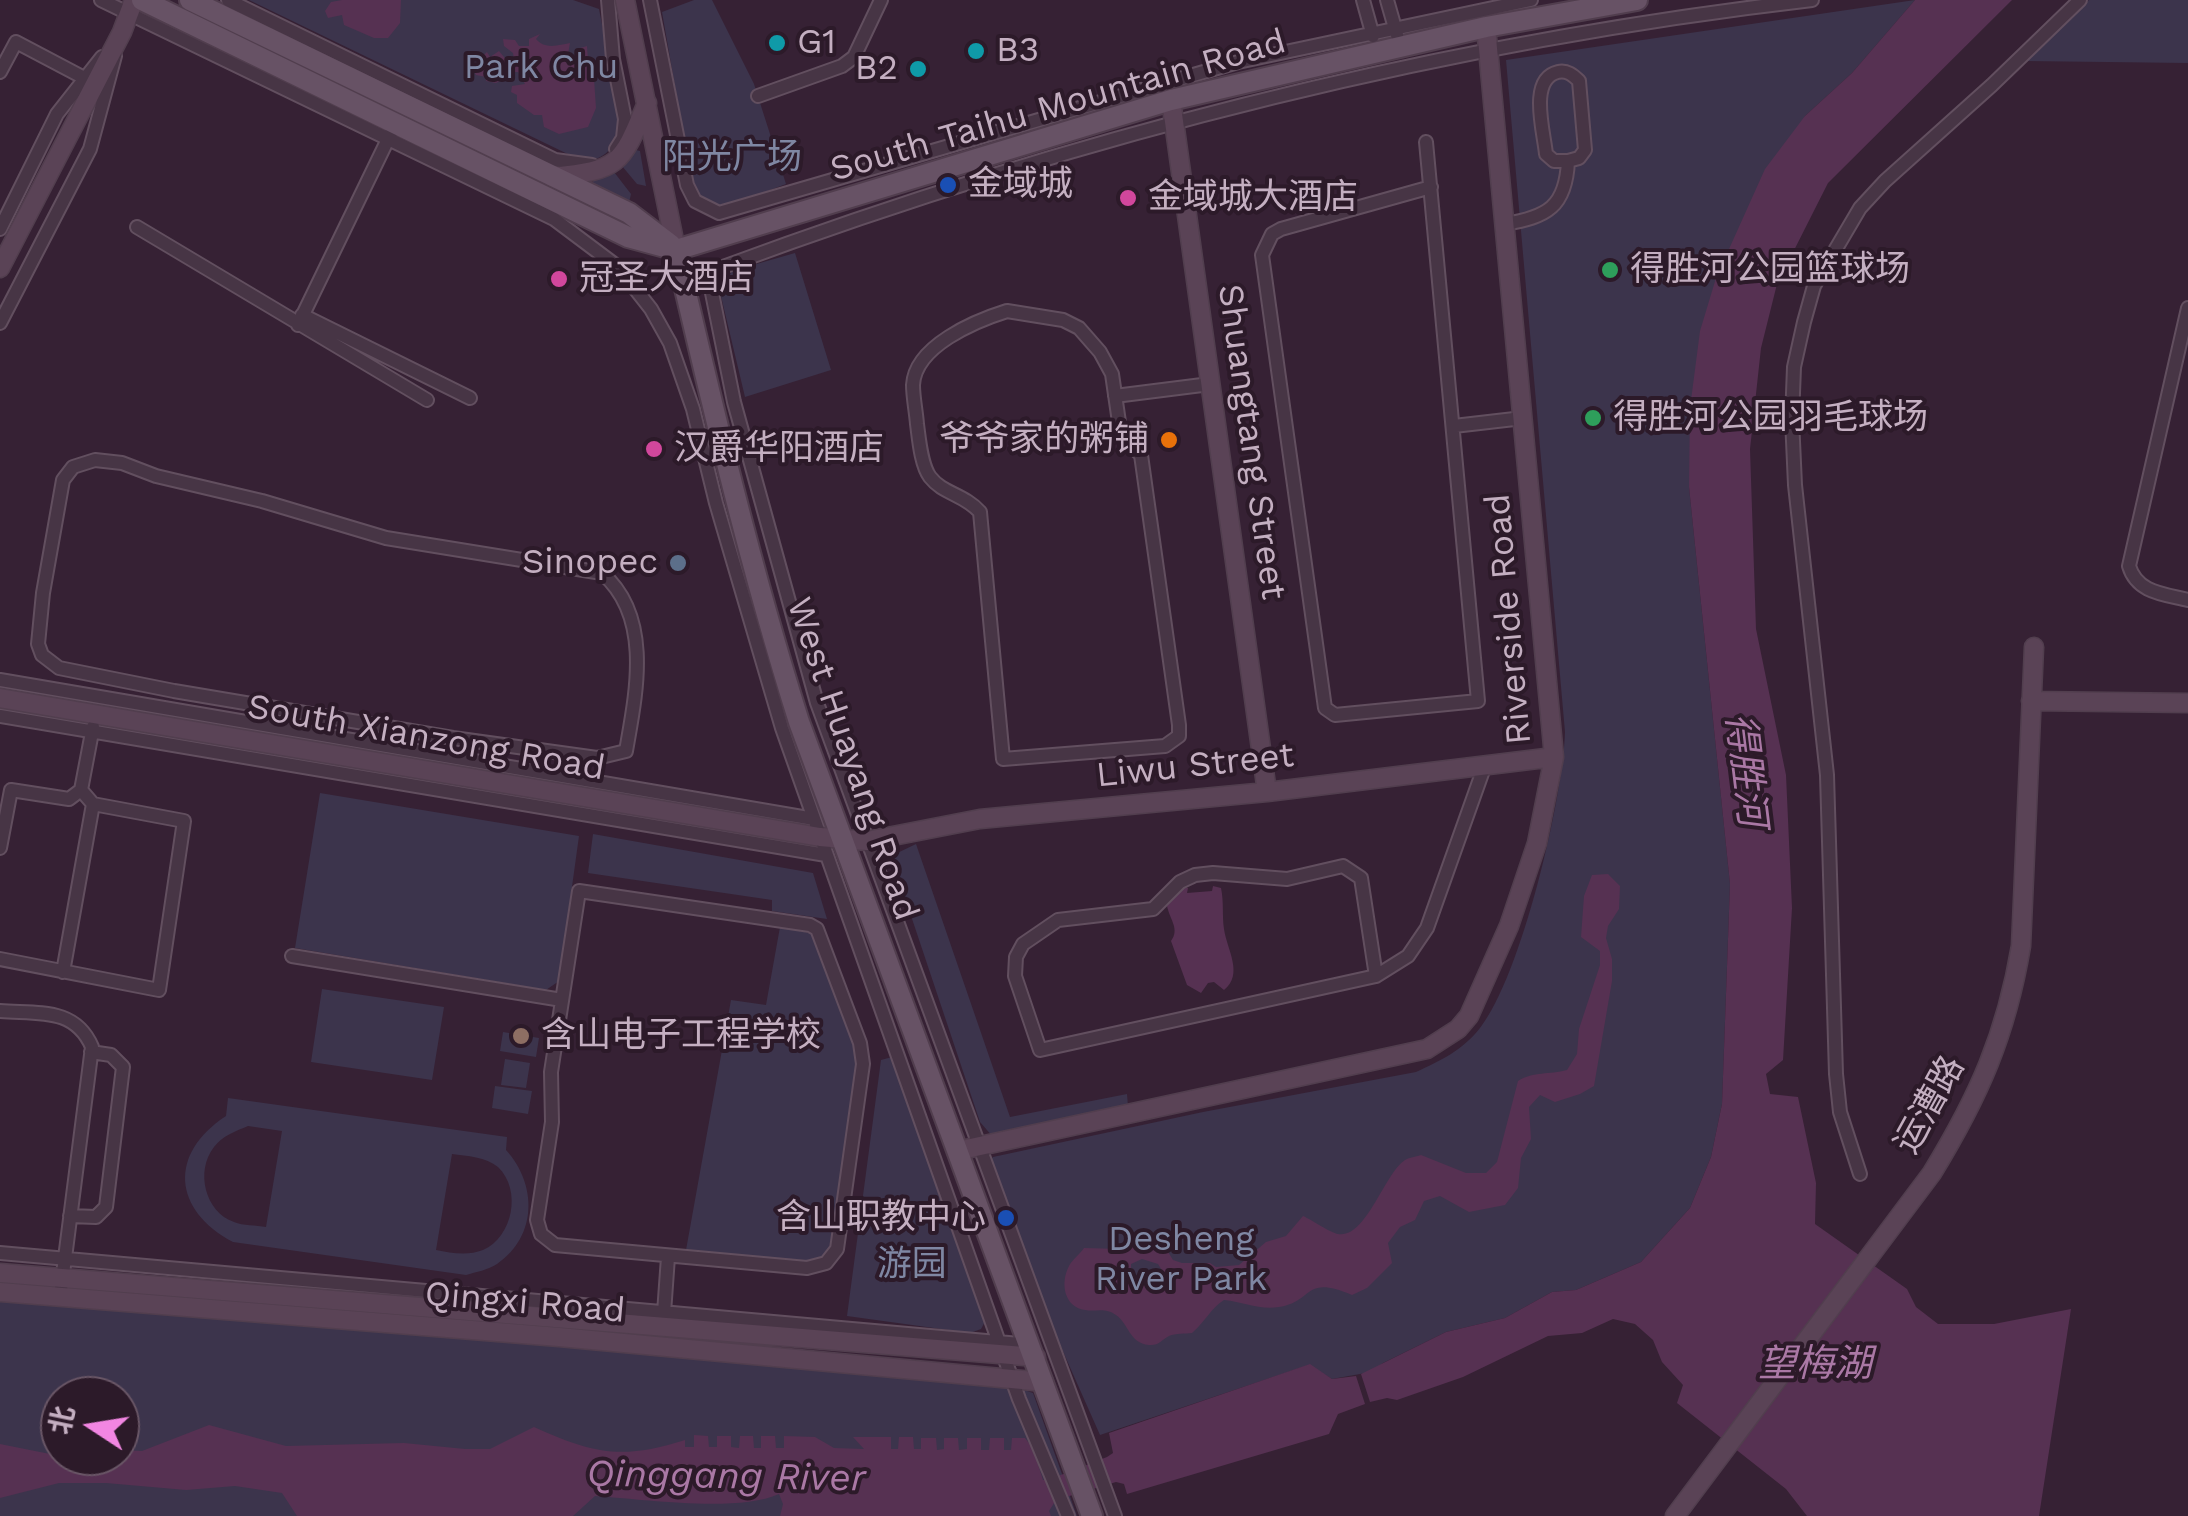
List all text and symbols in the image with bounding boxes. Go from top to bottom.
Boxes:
street label: South Taihu Mountain Road [826,21,1290,191]
place label: G1 [797,22,836,64]
place label: B3 [996,30,1039,72]
marker: G1 [766,32,788,54]
marker: B3 [965,40,987,62]
park label: Park Chu [464,47,618,89]
place label: B2 [855,48,898,90]
marker: B2 [907,58,929,80]
park label: 阳光广场 [662,137,802,179]
place label: 金域城 [968,164,1073,206]
marker: 金域城 [937,174,959,196]
place label: 金域城大酒店 [1148,177,1358,219]
marker: 金域城大酒店 [1117,187,1139,209]
place label: 得胜河公园篮球场 [1630,249,1910,291]
place label: 冠圣大酒店 [579,258,754,300]
marker: 得胜河公园篮球场 [1599,259,1621,281]
marker: 冠圣大酒店 [548,268,570,290]
street label: Shuangtang Street [1208,282,1294,602]
place label: 得胜河公园羽毛球场 [1613,397,1928,439]
marker: 得胜河公园羽毛球场 [1582,407,1604,429]
place label: 爷爷家的粥铺 [939,419,1149,461]
place label: 汉爵华阳酒店 [674,428,884,470]
marker: 爷爷家的粥铺 [1158,429,1180,451]
marker: 汉爵华阳酒店 [643,438,665,460]
street label: Riverside Road [1477,492,1541,746]
place label: Sinopec [522,542,658,584]
marker: Sinopec [667,552,689,574]
street label: West Huayang Road [777,592,927,926]
street label: South Xianzong Road [244,686,608,790]
water label: 得胜河 [1715,711,1775,829]
street label: Liwu Street [1094,735,1296,797]
place label: 含山电子工程学校 [541,1015,821,1057]
marker: 含山电子工程学校 [510,1025,532,1047]
street label: 运漕路 [1886,1049,1974,1161]
place label: 含山职教中心 [776,1197,986,1239]
marker: 含山职教中心 [995,1207,1017,1229]
park label: Desheng River Park [1095,1219,1267,1301]
park label: 游园 [877,1244,947,1286]
street label: Qingxi Road [423,1273,627,1333]
water label: 望梅湖 [1758,1342,1872,1388]
north arrow [40,1376,140,1476]
text: 北 [43,1403,81,1437]
water label: Qinggang River [586,1452,866,1502]

